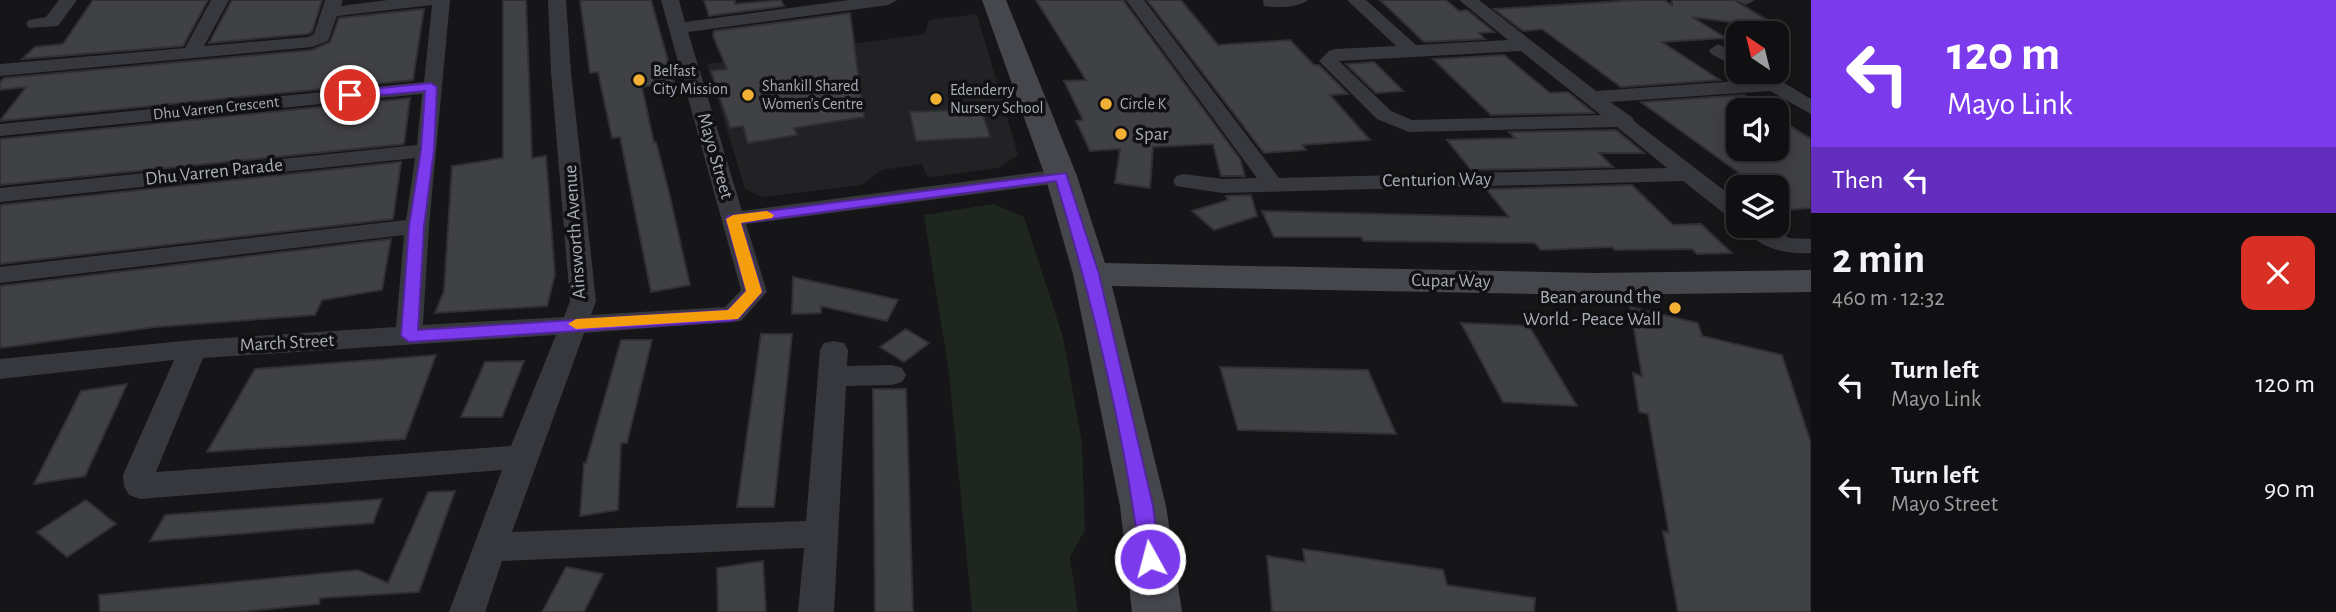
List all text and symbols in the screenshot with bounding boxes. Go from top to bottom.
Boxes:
north arrow [1726,21,1788,84]
map controls [1726,21,1789,238]
icon: left [1832,28,1923,119]
text: 120 m [1947,30,2060,79]
place label: Belfast City Mission [653,63,728,98]
pin [320,65,380,125]
marker: Belfast City Mission [631,72,647,88]
icon: arrive [331,76,369,114]
place label: Shankill Shared Women's Centre [762,78,863,112]
place label: Edenderry Nursery School [950,82,1043,117]
marker: Shankill Shared Women's Centre [740,87,756,103]
text: Mayo Link [1947,88,2073,120]
marker: Edenderry Nursery School [928,91,944,107]
street label: Dhu Varren Crescent [152,93,280,123]
marker: Circle K [1098,96,1114,112]
place label: Circle K [1120,96,1166,112]
button: sound [1726,98,1789,161]
street label: Mayo Street [694,111,736,201]
place label: Spar [1135,125,1168,144]
marker: Spar [1113,126,1129,142]
street label: Dhu Varren Parade [144,155,284,189]
icon: left [1897,161,1935,199]
street label: Ainsworth Avenue [561,164,589,300]
text: Then [1832,167,1883,193]
street label: Centurion Way [1382,170,1492,190]
button: layers [1726,175,1789,238]
button: close [2241,236,2315,310]
text: 2 min [1832,238,1925,280]
street label: Cupar Way [1411,271,1491,291]
text: 460 m · 12:32 [1832,287,1945,310]
place label: Bean around the World - Peace Wall [1523,288,1661,329]
marker: Bean around the World - Peace Wall [1667,300,1683,316]
street label: March Street [239,331,335,355]
text: Turn left [1891,357,1979,383]
icon: left [1832,366,1870,404]
text: 120 m [2255,371,2315,397]
text: Mayo Link [1891,388,1981,411]
text: Turn left [1891,462,1979,488]
icon: left [1832,471,1870,509]
text: 90 m [2264,476,2315,502]
text: Mayo Street [1891,493,1998,516]
position arrow [1113,522,1187,596]

